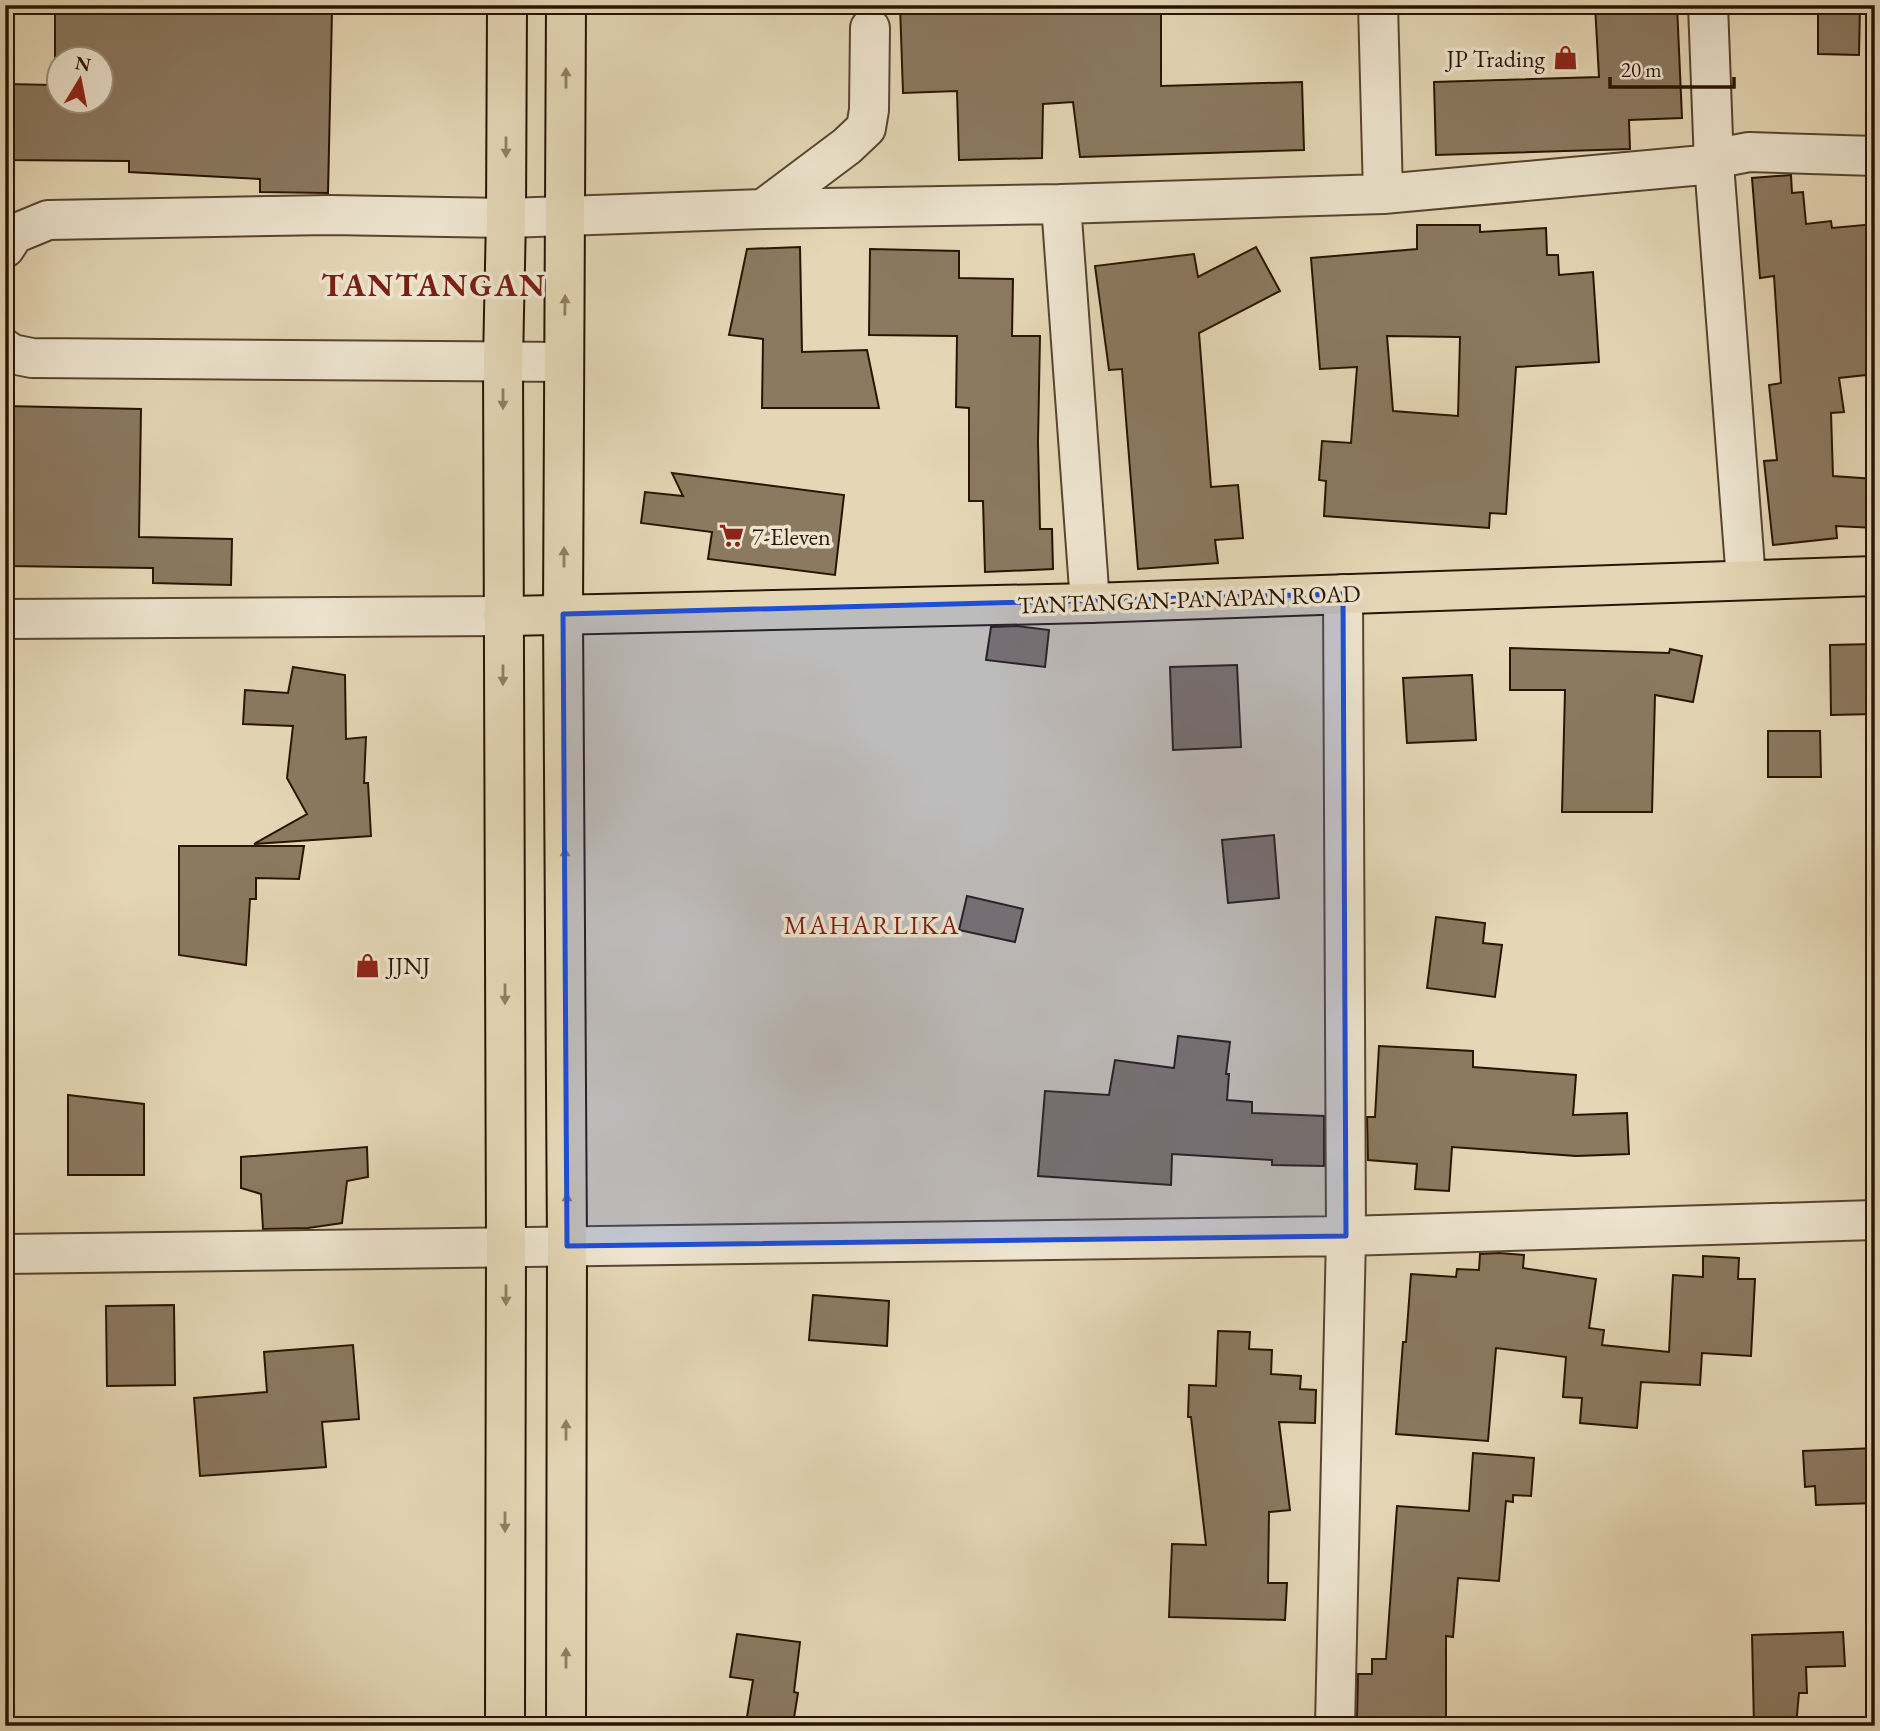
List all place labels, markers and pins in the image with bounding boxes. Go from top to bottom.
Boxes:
place label: JP Trading [1444,43,1546,74]
shop icon: JP Trading [1551,44,1579,72]
place label: 7-Eleven [752,521,831,552]
supermarket icon: 7-Eleven [718,522,746,550]
place label: JJNJ [385,950,431,981]
shop icon: JJNJ [353,951,381,979]

